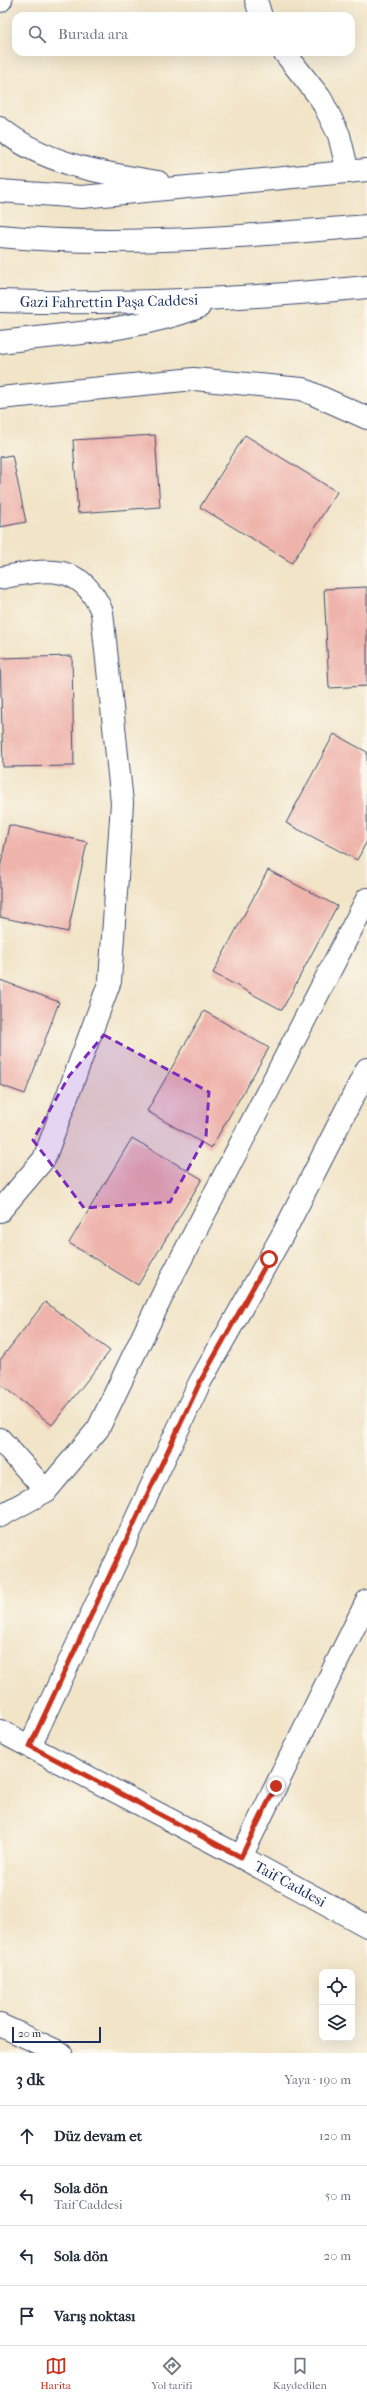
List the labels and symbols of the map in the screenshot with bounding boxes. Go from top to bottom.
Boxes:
street label: Gazi Fahrettin Paşa Caddesi [20,290,199,311]
route start [260,1250,278,1268]
route end [267,1777,285,1795]
street label: Taif Caddesi [251,1857,330,1911]
scale bar [12,2025,101,2044]

